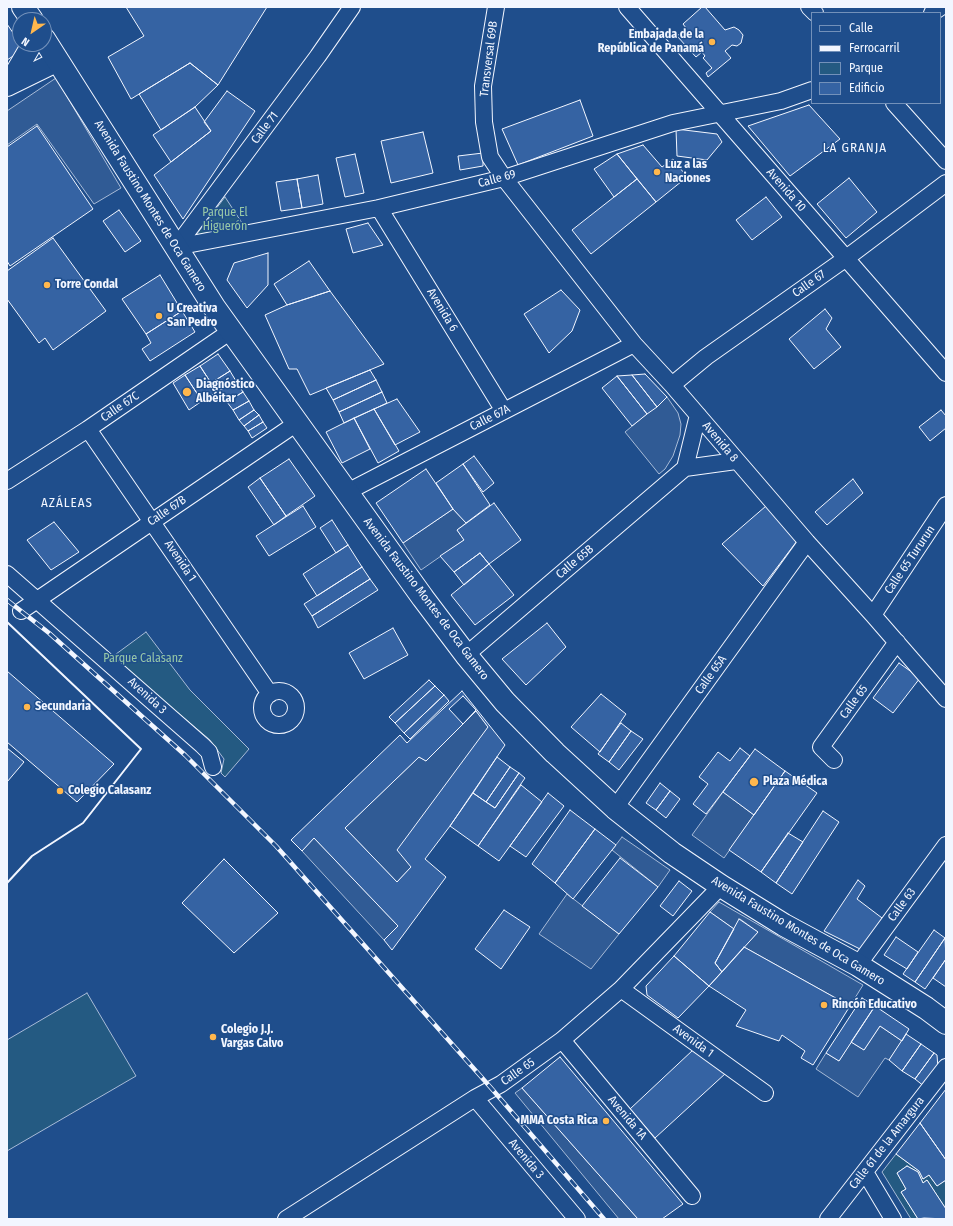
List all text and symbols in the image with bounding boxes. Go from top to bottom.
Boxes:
north arrow [12,12,52,52]
legend [811,12,941,104]
street label: Transversal 69B [477,20,501,98]
text: Calle [849,21,873,35]
place label: Embajada de la República de Panamá [598,28,704,56]
text: N [19,34,32,49]
marker: Embajada de la República de Panamá [707,37,717,47]
text: Ferrocarril [849,41,900,55]
text: Parque [849,61,883,75]
text: Edificio [849,81,885,95]
street label: Calle 71 [248,109,282,147]
street label: Avenida Faustino Montes de Oca Gamero [91,118,209,294]
district label: LA GRANJA [823,140,887,156]
place label: Luz a las Naciones [665,158,711,186]
street label: Avenida 10 [763,165,809,215]
street label: Calle 69 [477,167,517,191]
marker: Luz a las Naciones [652,167,662,177]
park label: Parque El Higuerón [202,206,248,234]
street label: Calle 67 [790,267,828,301]
place label: Torre Condal [55,278,118,292]
marker: Torre Condal [42,280,52,290]
street label: Avenida 6 [423,286,461,334]
place label: U Creativa San Pedro [167,302,217,330]
marker: U Creativa San Pedro [154,311,164,321]
place label: Diagnóstico Albéitar [196,378,255,406]
marker: Diagnóstico Albéitar [181,386,193,398]
street label: Calle 67C [98,389,142,425]
street label: Calle 67A [467,402,513,434]
street label: Avenida 8 [699,419,741,465]
street label: Calle 67B [145,493,189,529]
district label: AZÁLEAS [41,495,93,511]
street label: Avenida Faustino Montes de Oca Gamero [360,515,492,683]
street label: Calle 65 Tururun [882,523,938,597]
street label: Avenida 1 [161,538,199,584]
street label: Calle 65B [553,542,597,582]
park label: Parque Calasanz [103,652,183,666]
street label: Calle 65A [692,653,730,697]
street label: Avenida 3 [125,675,169,717]
street label: Calle 65 [837,682,871,722]
place label: Secundaria [35,700,91,714]
marker: Secundaria [22,702,32,712]
place label: Plaza Médica [763,775,827,789]
marker: Plaza Médica [748,776,760,788]
place label: Colegio Calasanz [68,784,151,798]
marker: Colegio Calasanz [55,786,65,796]
street label: Avenida Faustino Montes de Oca Gamero [709,873,887,989]
street label: Calle 63 [885,885,919,925]
place label: Rincón Educativo [832,998,917,1012]
marker: Rincón Educativo [819,1000,829,1010]
street label: Avenida 1 [670,1021,716,1061]
place label: Colegio J.J. Vargas Calvo [221,1023,284,1051]
marker: Colegio J.J. Vargas Calvo [208,1032,218,1042]
street label: Calle 65 [498,1055,538,1089]
street label: Avenida 1A [604,1093,650,1143]
street label: Calle 61 de la Amargura [846,1094,928,1192]
place label: MMA Costa Rica [521,1114,598,1128]
marker: MMA Costa Rica [601,1116,611,1126]
street label: Avenida 3 [505,1136,547,1182]

